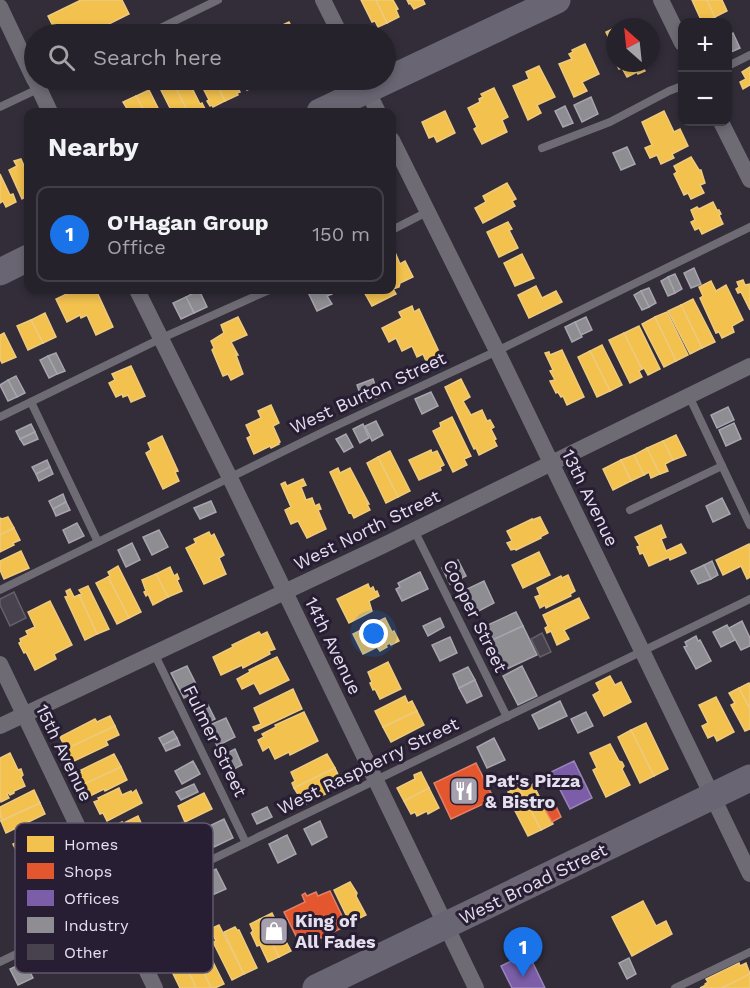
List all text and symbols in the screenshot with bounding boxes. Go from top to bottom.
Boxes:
north arrow [606,18,660,72]
map controls [678,18,732,126]
button: + [678,18,732,72]
search box [24,24,396,90]
icon: search [45,41,78,74]
text: Search here [93,45,222,70]
button: − [678,72,732,126]
text: Nearby [48,132,139,162]
text: O'Hagan Group [107,210,269,235]
text: 1 [65,222,74,246]
text: 150 m [312,222,370,246]
text: Office [107,235,166,259]
street label: West Burton Street [286,347,450,438]
street label: 13th Avenue [558,446,623,550]
street label: West North Street [290,485,444,574]
street label: Cooper Street [439,556,512,676]
street label: 14th Avenue [301,594,366,698]
your location [359,619,388,648]
street label: Fulmer Street [179,682,252,800]
street label: 15th Avenue [32,701,97,805]
street label: West Raspberry Street [274,712,462,819]
place label: Pat's Pizza & Bistro [485,770,581,812]
restaurant icon: Pat's Pizza & Bistro [448,775,480,807]
legend [15,823,213,973]
text: Homes [64,835,118,854]
street label: West Broad Street [456,838,610,928]
text: Shops [64,862,112,881]
text: Offices [64,889,119,908]
place label: King of All Fades [295,910,376,952]
shop icon: King of All Fades [258,915,290,947]
text: Industry [64,916,129,935]
pin: 1 [504,928,542,977]
text: Other [64,943,109,962]

